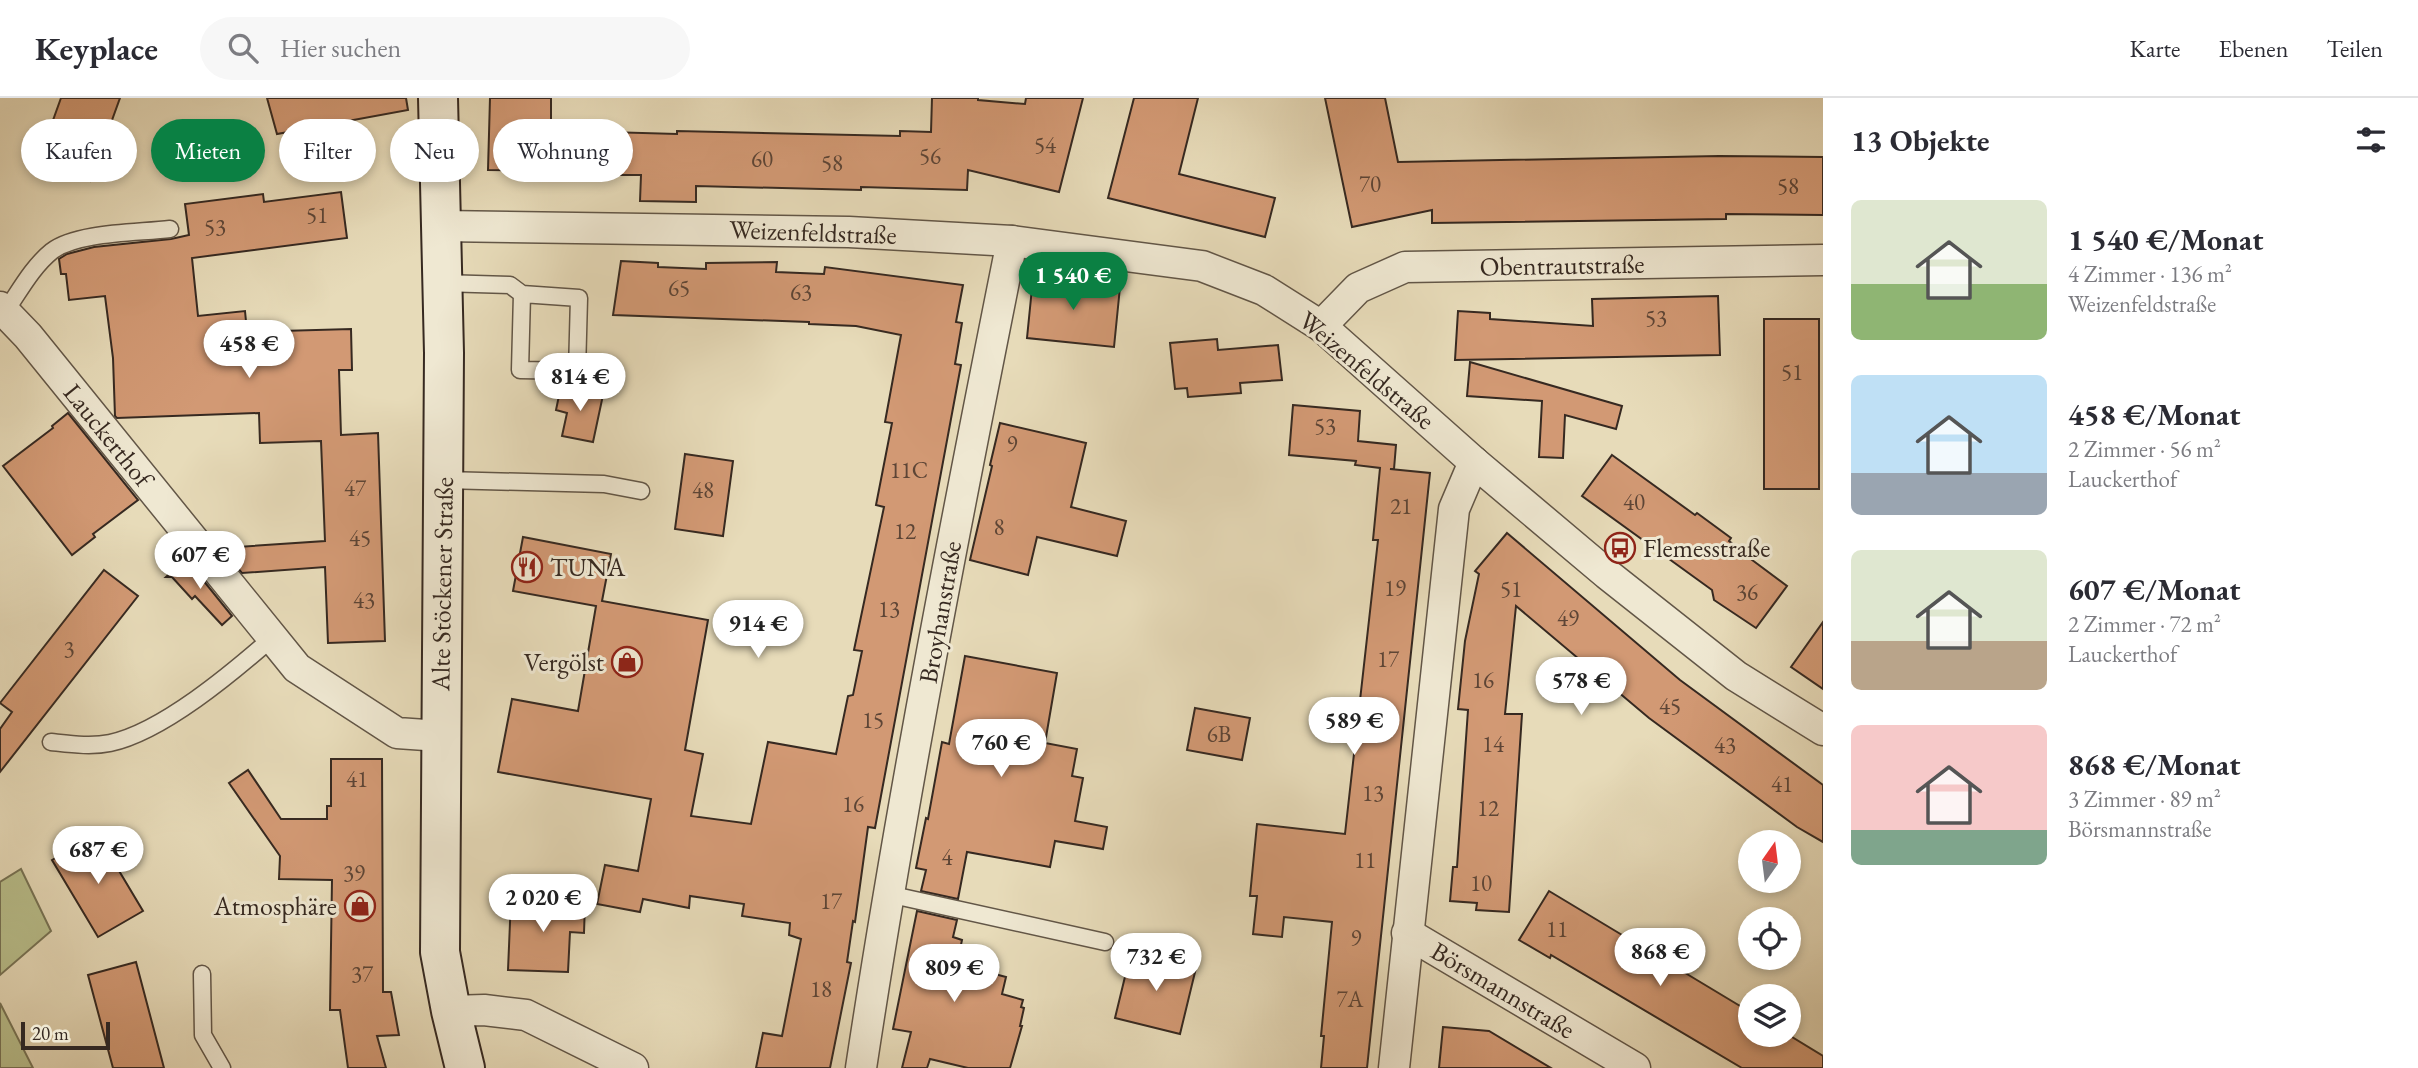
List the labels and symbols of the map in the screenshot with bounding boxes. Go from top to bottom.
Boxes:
house number: 54 [1034,130,1057,160]
house number: 56 [919,141,941,171]
house number: 60 [751,144,773,174]
house number: 58 [821,148,843,178]
house number: 70 [1359,169,1381,199]
house number: 58 [1777,171,1799,201]
house number: 51 [306,200,328,230]
house number: 53 [204,212,226,242]
street label: Weizenfeldstraße [729,212,897,252]
street label: Obentrautstraße [1479,247,1645,283]
pin: 1 540 € [1008,252,1138,312]
house number: 65 [668,273,690,303]
house number: 63 [790,277,812,307]
street label: Weizenfeldstraße [1292,303,1442,437]
house number: 53 [1645,303,1667,333]
pin: 458 € [200,320,298,380]
pin: 814 € [531,354,629,413]
house number: 51 [1781,357,1803,387]
street label: Lauckerthof [56,376,162,496]
house number: 53 [1314,411,1336,441]
house number: 9 [1006,429,1018,459]
house number: 11C [890,455,928,485]
house number: 47 [344,473,367,503]
house number: 48 [692,475,714,505]
street label: Alte Stöckener Straße [423,477,461,692]
house number: 40 [1623,487,1645,517]
house number: 21 [1390,491,1412,521]
house number: 8 [993,512,1005,542]
house number: 12 [894,516,916,546]
house number: 45 [349,523,371,553]
bus stop icon: Flemesstraße [1603,531,1637,565]
place label: Flemesstraße [1643,531,1770,565]
pin: 607 € [151,532,249,591]
street label: Broyhanstraße [911,538,969,686]
restaurant icon: TUNA [510,550,544,584]
place label: TUNA [550,550,626,584]
house number: 19 [1384,573,1406,603]
house number: 51 [1500,574,1522,604]
house number: 36 [1736,577,1758,607]
house number: 43 [353,585,375,615]
house number: 13 [878,594,900,624]
pin: 914 € [709,601,807,660]
house number: 49 [1557,603,1579,633]
house number: 3 [63,634,75,664]
house number: 17 [1377,644,1400,674]
place label: Vergölst [524,645,604,679]
shop icon: Vergölst [610,645,644,679]
pin: 578 € [1532,658,1630,717]
house number: 16 [1472,665,1494,695]
house number: 45 [1659,691,1681,721]
pin: 589 € [1305,698,1403,757]
house number: 15 [862,705,884,735]
house number: 6B [1207,719,1231,749]
pin: 760 € [952,720,1050,779]
house number: 14 [1482,729,1505,759]
house number: 43 [1714,730,1736,760]
house number: 41 [346,764,368,794]
house number: 41 [1771,769,1793,799]
house number: 13 [1362,778,1384,808]
house number: 16 [842,789,864,819]
house number: 12 [1477,793,1499,823]
pin: 687 € [49,826,147,886]
north arrow [1738,830,1801,892]
house number: 4 [941,842,953,872]
house number: 11 [1354,845,1376,875]
house number: 39 [343,858,365,888]
house number: 10 [1470,868,1492,898]
pin: 2 020 € [478,874,608,934]
house number: 17 [820,886,843,916]
place label: Atmosphäre [213,889,337,923]
shop icon: Atmosphäre [343,889,377,923]
house number: 11 [1546,914,1568,944]
house number: 9 [1350,923,1362,953]
pin: 868 € [1611,928,1709,988]
pin: 732 € [1107,934,1205,993]
street label: Börsmannstraße [1425,934,1581,1046]
pin: 809 € [905,944,1003,1004]
house number: 37 [351,959,374,989]
house number: 18 [810,974,832,1004]
house number: 7A [1337,984,1365,1014]
scale bar [21,1019,110,1051]

